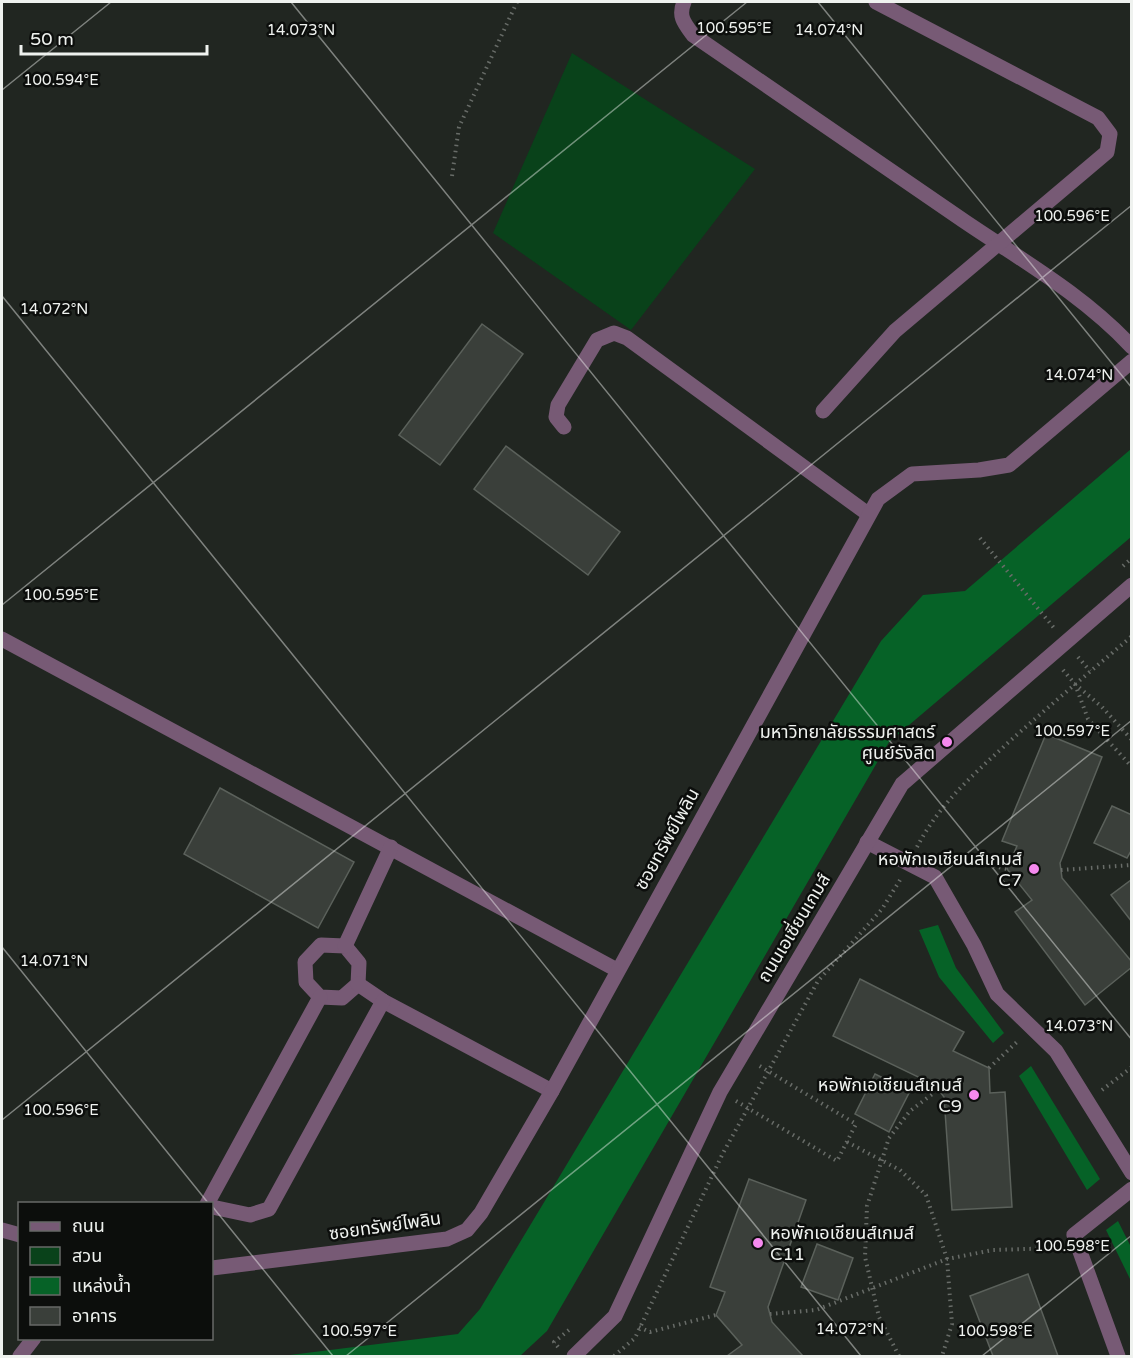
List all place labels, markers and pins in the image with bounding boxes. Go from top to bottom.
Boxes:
place label: มหาวิทยาลัยธรรมศาสตร์ ศูนย์รังสิต [760,721,936,765]
marker: มหาวิทยาลัยธรรมศาสตร์ ศูนย์รังสิต [940,735,954,749]
place label: หอพักเอเชียนส์เกมส์ C7 [878,848,1022,891]
marker: หอพักเอเชียนส์เกมส์ C7 [1027,862,1041,876]
place label: หอพักเอเชียนส์เกมส์ C9 [818,1074,962,1117]
marker: หอพักเอเชียนส์เกมส์ C9 [967,1088,981,1102]
place label: หอพักเอเชียนส์เกมส์ C11 [770,1222,914,1265]
marker: หอพักเอเชียนส์เกมส์ C11 [751,1236,765,1250]

